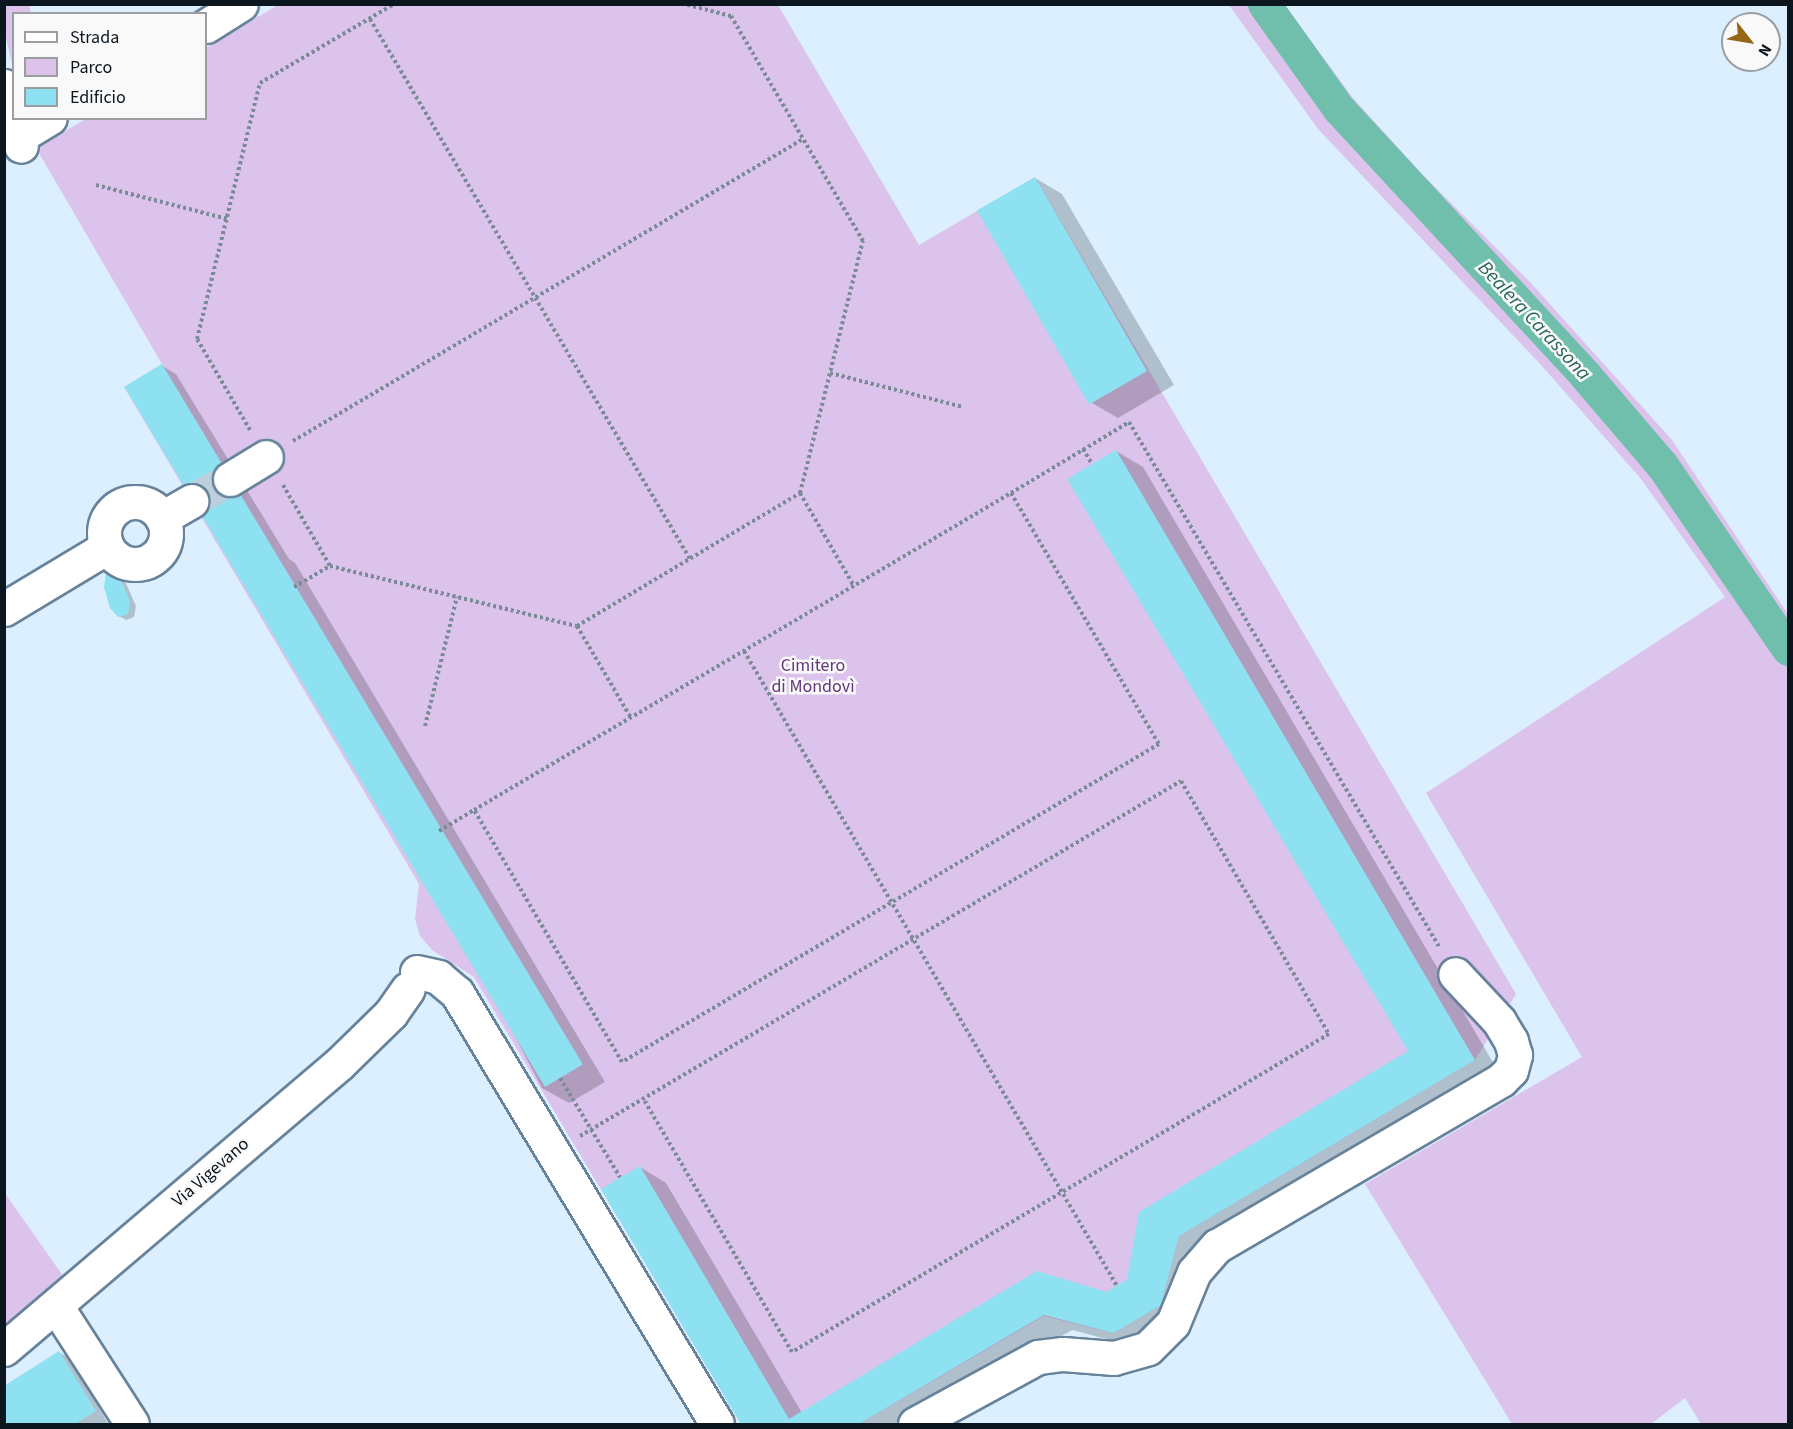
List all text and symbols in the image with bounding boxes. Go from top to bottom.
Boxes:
legend [12,12,207,120]
north arrow [1721,12,1781,72]
text: Strada [70,25,119,50]
text: N [1753,40,1777,60]
text: Parco [70,55,112,80]
text: Edificio [70,85,126,110]
water label: Bealera Carassona [1473,256,1595,386]
park label: Cimitero di Mondovì [771,656,855,698]
street label: Via Vigevano [168,1134,254,1212]

